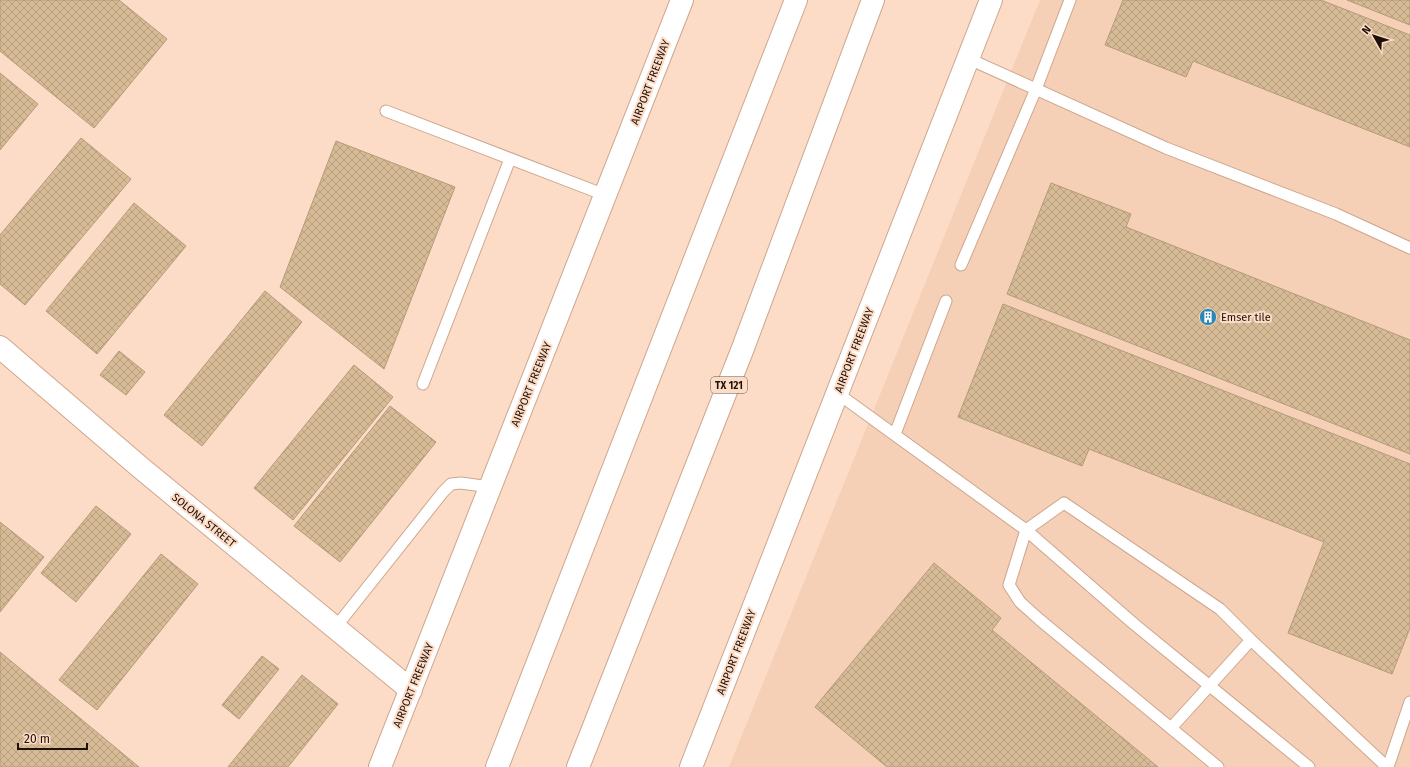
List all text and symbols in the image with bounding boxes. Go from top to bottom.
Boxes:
north arrow [1354,16,1394,56]
text: N [1359,23,1374,37]
street label: AIRPORT FREEWAY [628,38,673,127]
street label: AIRPORT FREEWAY [832,306,877,395]
building icon: Emser tile [1198,307,1218,327]
place label: Emser tile [1221,311,1271,324]
street label: AIRPORT FREEWAY [509,340,554,428]
road number: TX 121 [711,377,747,393]
street label: SOLONA STREET [169,491,239,550]
street label: AIRPORT FREEWAY [714,608,759,697]
street label: AIRPORT FREEWAY [391,641,436,729]
scale bar [18,725,87,751]
text: 20 m [24,732,50,746]

